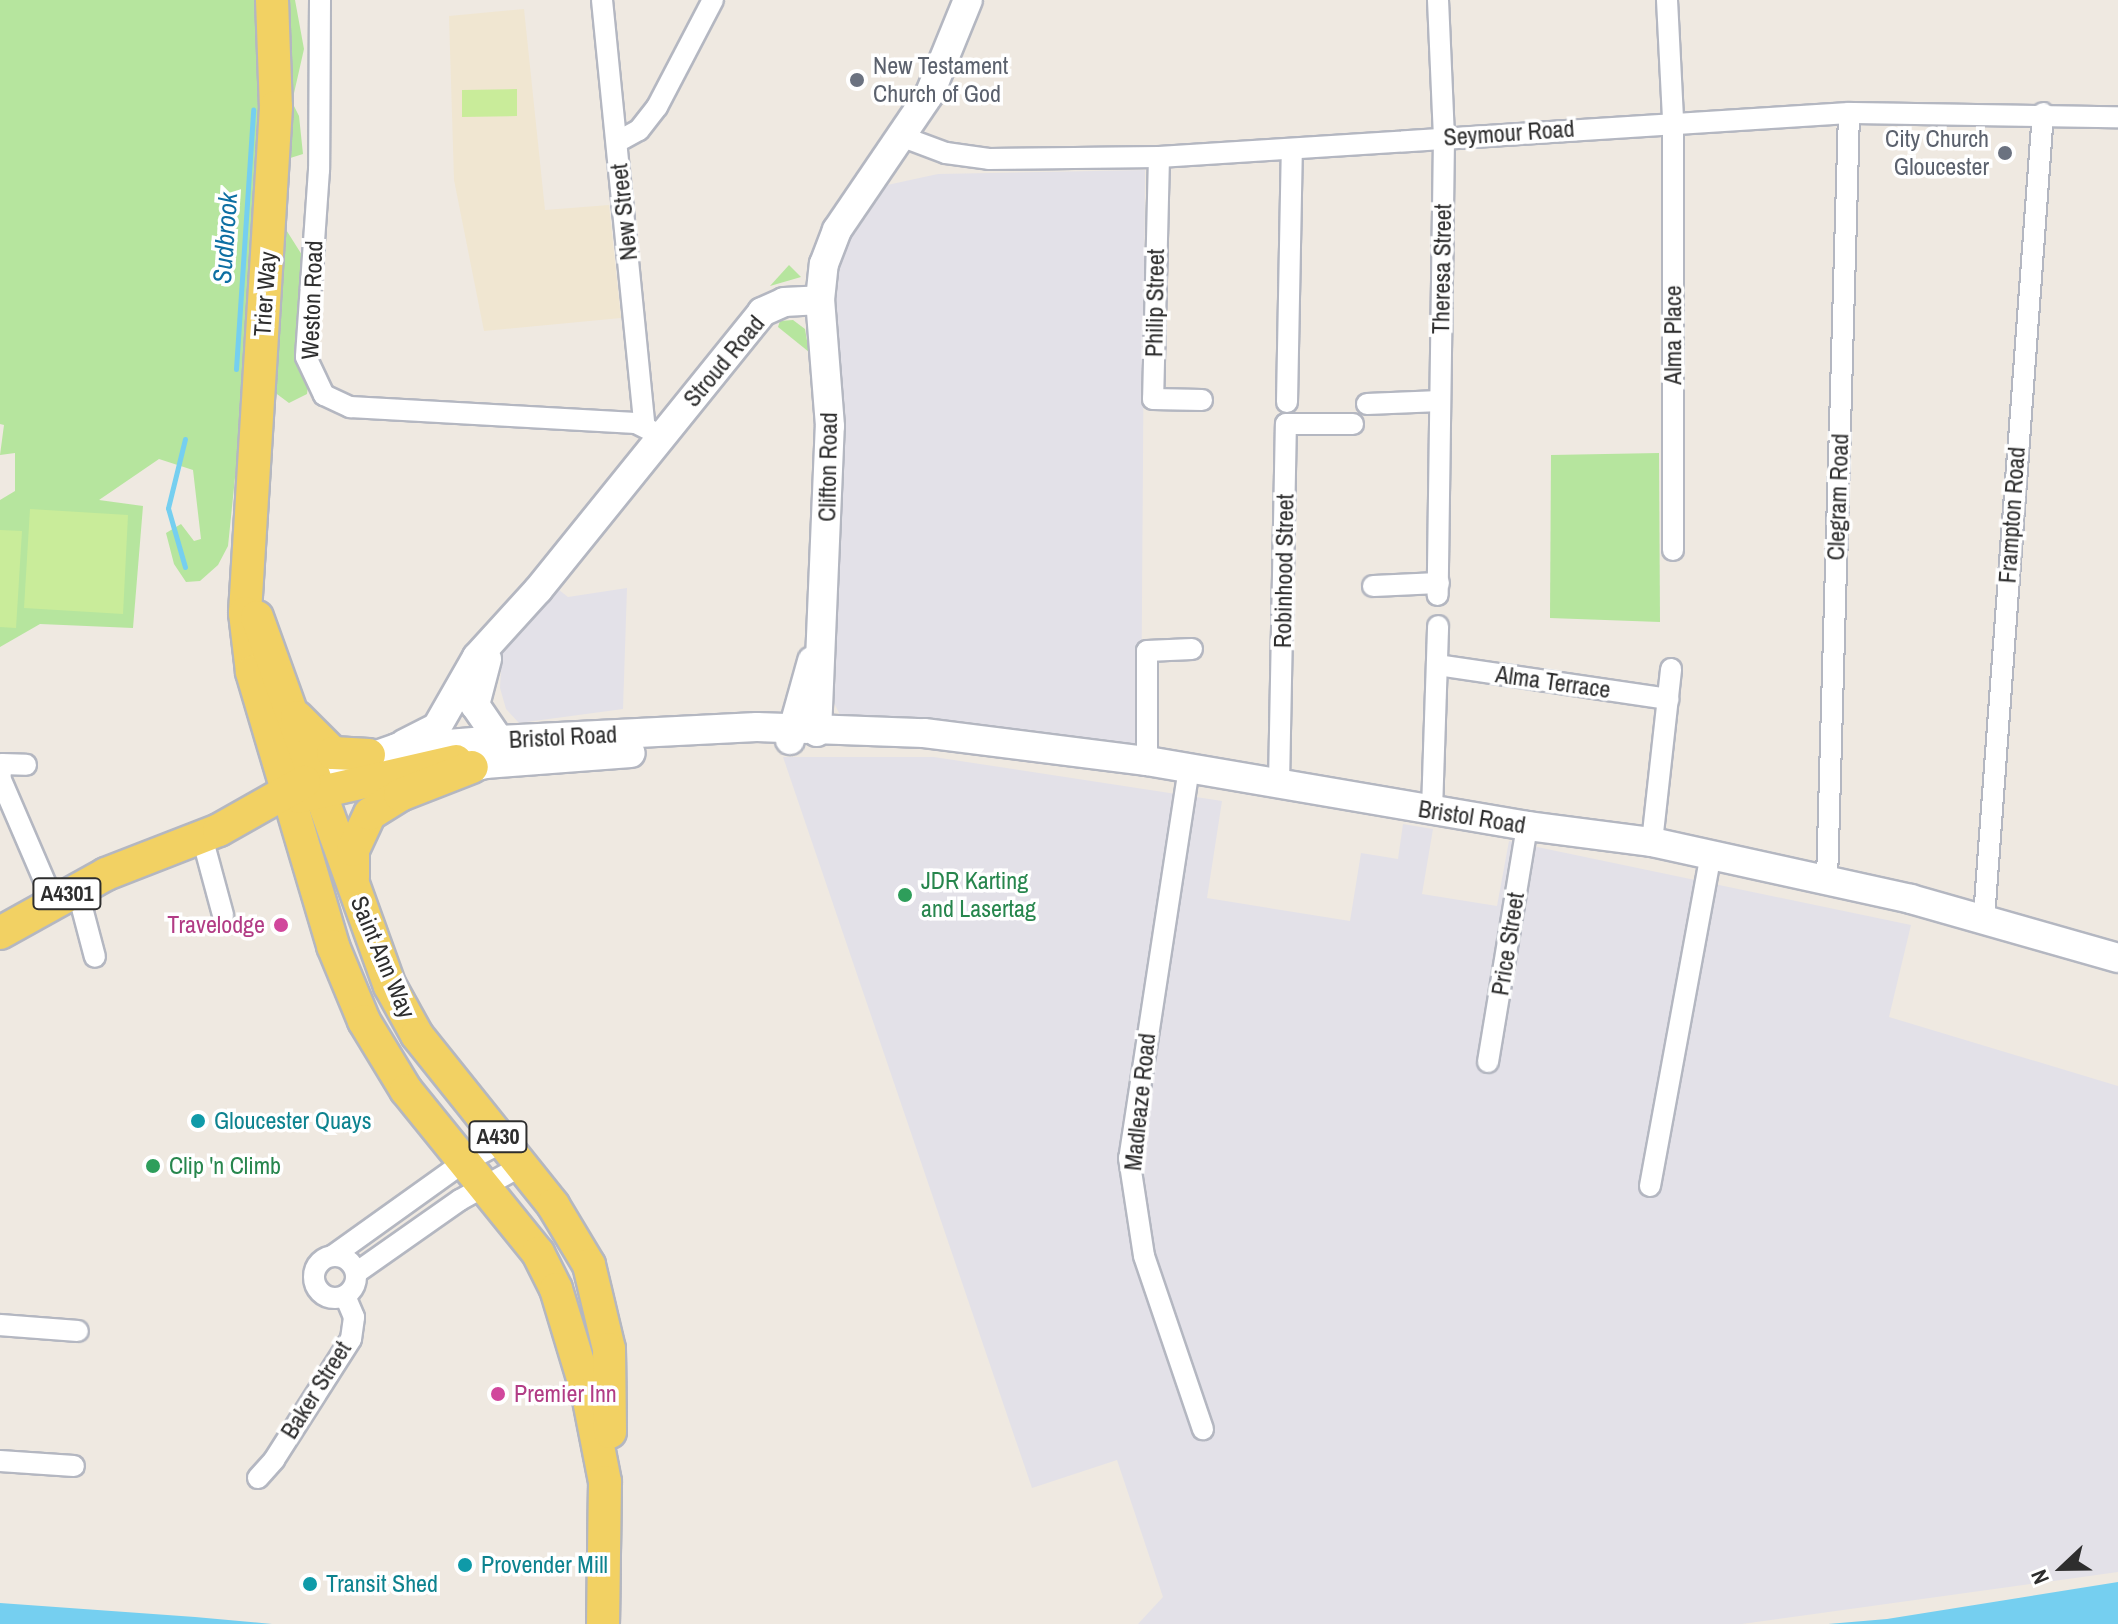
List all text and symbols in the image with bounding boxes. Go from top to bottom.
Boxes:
place label: New Testament Church of God [873,52,1009,108]
marker: New Testament Church of God [848,71,866,89]
street label: Seymour Road [1443,114,1575,152]
place label: City Church Gloucester [1885,125,1989,181]
marker: City Church Gloucester [1996,144,2014,162]
street label: New Street [605,162,643,262]
water label: Sudbrook [206,191,244,285]
street label: Theresa Street [1426,204,1458,334]
street label: Weston Road [296,240,328,360]
street label: Philip Street [1140,249,1170,357]
street label: Trier Way [248,251,282,337]
street label: Alma Place [1659,285,1687,385]
street label: Stroud Road [677,309,771,413]
street label: Clifton Road [813,412,843,522]
street label: Clegram Road [1821,433,1855,561]
street label: Frampton Road [1993,446,2031,584]
street label: Robinhood Street [1268,494,1300,648]
street label: Alma Terrace [1494,660,1612,704]
street label: Bristol Road [508,720,618,754]
street label: Bristol Road [1416,794,1528,840]
place label: JDR Karting and Lasertag [921,867,1036,923]
road number: A4301 [31,876,103,912]
marker: JDR Karting and Lasertag [896,886,914,904]
street label: Price Street [1486,890,1530,998]
street label: Saint Ann Way [344,891,422,1023]
place label: Travelodge [167,911,265,939]
marker: Travelodge [272,916,290,934]
street label: Madleaze Road [1118,1032,1162,1172]
place label: Gloucester Quays [214,1107,372,1135]
marker: Gloucester Quays [189,1112,207,1130]
road number: A430 [468,1119,528,1155]
place label: Clip 'n Climb [169,1152,281,1180]
marker: Clip 'n Climb [144,1157,162,1175]
street label: Baker Street [275,1336,357,1444]
place label: Premier Inn [514,1380,617,1408]
marker: Premier Inn [489,1385,507,1403]
north arrow [2022,1528,2102,1608]
place label: Provender Mill [481,1551,608,1579]
marker: Provender Mill [456,1556,474,1574]
text: N [2023,1565,2056,1589]
place label: Transit Shed [326,1570,438,1598]
marker: Transit Shed [301,1575,319,1593]

